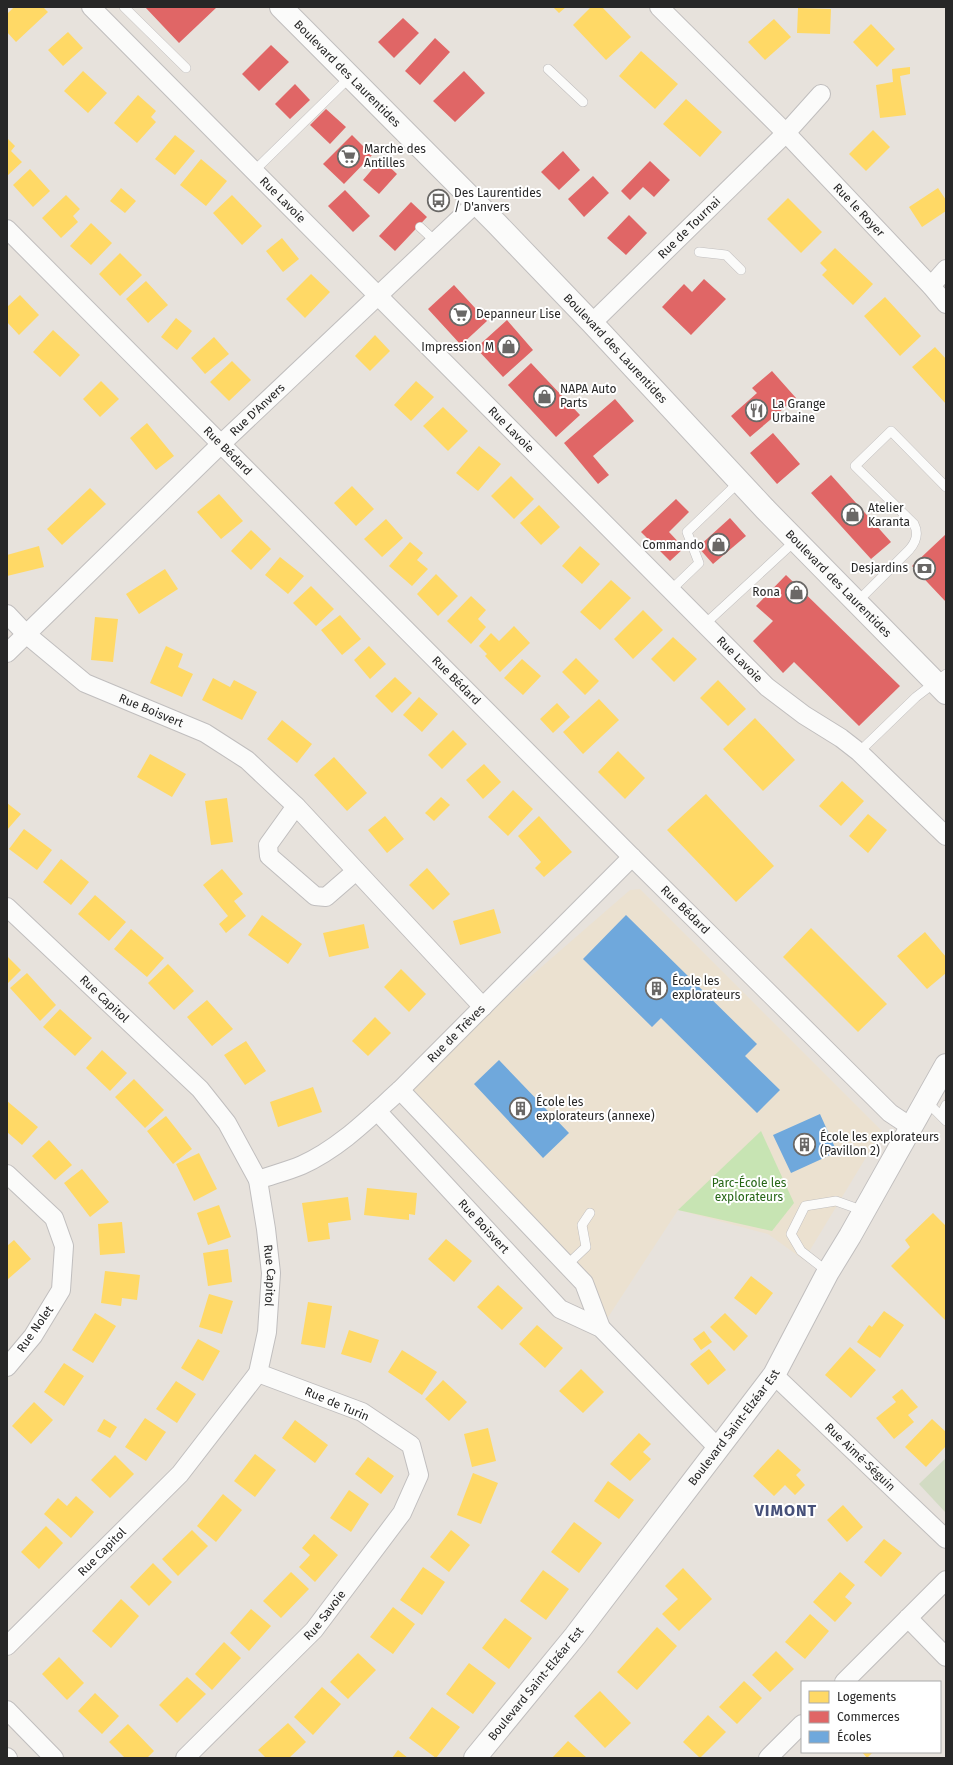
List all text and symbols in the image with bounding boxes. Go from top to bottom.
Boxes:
street label: Boulevard des Laurentides [291,17,404,130]
place label: Marche des Antilles [364,142,426,170]
supermarket icon: Marche des Antilles [335,143,361,169]
street label: Rue Lavoie [257,174,309,226]
street label: Rue le Royer [830,180,888,240]
place label: Des Laurentides / D'anvers [454,186,542,214]
bus stop icon: Des Laurentides / D'anvers [425,187,451,213]
street label: Rue de Tournai [655,194,723,262]
street label: Boulevard des Laurentides [561,291,670,406]
supermarket icon: Depanneur Lise [447,301,473,327]
place label: Depanneur Lise [476,307,561,321]
shop icon: Impression M [496,334,522,360]
place label: Impression M [421,340,494,354]
street label: Rue D'Anvers [227,380,288,439]
place label: NAPA Auto Parts [560,382,616,410]
shop icon: NAPA Auto Parts [531,383,557,409]
place label: La Grange Urbaine [772,397,826,425]
restaurant icon: La Grange Urbaine [743,398,769,424]
street label: Rue Lavoie [485,404,537,456]
street label: Rue Bédard [201,424,255,478]
place label: Atelier Karanta [868,501,910,529]
shop icon: Atelier Karanta [839,502,865,528]
street label: Boulevard des Laurentides [783,527,894,640]
shop icon: Commando [706,532,732,558]
place label: Commando [642,538,704,552]
bank icon: Desjardins [911,555,937,581]
place label: Desjardins [851,561,908,575]
shop icon: Rona [783,579,809,605]
place label: Rona [752,585,780,599]
street label: Rue Lavoie [714,634,765,685]
street label: Rue Bédard [429,653,484,708]
street label: Rue Boisvert [117,691,186,730]
street label: Rue Bédard [658,883,713,937]
street label: Rue Capitol [77,972,132,1026]
place label: École les explorateurs [672,973,741,1002]
building icon: École les explorateurs [643,975,669,1001]
street label: Rue de Trèves [425,1002,488,1065]
place label: École les explorateurs (annexe) [536,1094,655,1123]
building icon: École les explorateurs (annexe) [508,1096,534,1122]
place label: École les explorateurs (Pavillon 2) [820,1129,939,1158]
building icon: École les explorateurs (Pavillon 2) [792,1131,818,1157]
park label: Parc-École les explorateurs [712,1175,787,1204]
street label: Rue Boisvert [455,1196,512,1257]
street label: Rue Capitol [261,1244,278,1308]
street label: Rue Nolet [14,1303,56,1355]
street label: Boulevard Saint-Elzéar Est [685,1366,783,1488]
street label: Rue de Turin [303,1384,371,1424]
street label: Rue Aimé-Séguin [822,1420,898,1494]
district label: VIMONT [754,1501,817,1520]
street label: Rue Capitol [75,1525,129,1579]
street label: Rue Savoie [301,1587,349,1643]
street label: Boulevard Saint-Elzéar Est [485,1624,587,1743]
legend [801,1681,941,1753]
text: Logements [837,1690,896,1704]
text: Commerces [837,1710,900,1724]
text: Écoles [837,1729,872,1744]

